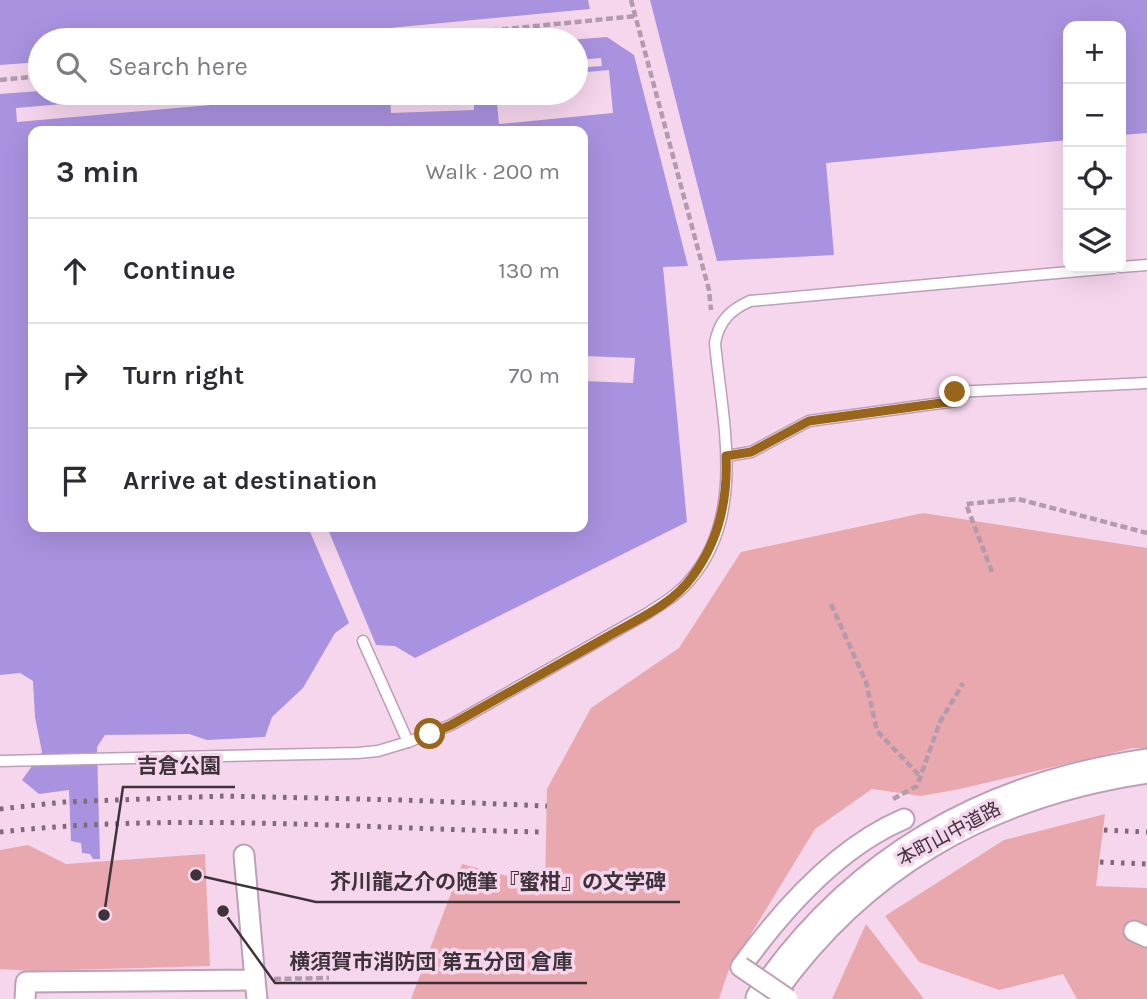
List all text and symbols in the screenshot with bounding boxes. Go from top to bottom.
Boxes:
map controls [1063,21,1126,273]
button: + [1063,21,1126,84]
search box [28,28,588,105]
icon: search [52,48,90,86]
text: Search here [108,51,248,82]
button: − [1063,84,1126,147]
button: locate [1063,147,1126,210]
text: 3 min [56,154,139,190]
text: Walk · 200 m [425,158,560,185]
button: layers [1063,210,1126,273]
icon: ahead [56,252,94,290]
text: Continue [123,255,235,286]
text: 130 m [498,257,560,284]
icon: right [56,357,94,395]
text: Turn right [123,360,244,391]
text: 70 m [509,362,560,389]
route end [939,376,970,407]
icon: arrive [56,462,94,500]
text: Arrive at destination [123,465,377,496]
route start [414,718,445,749]
callout: 吉倉公園 [123,745,235,787]
text: 吉倉公園 [137,754,221,778]
street label: 本町山中道路 [894,798,1004,870]
callout: 芥川龍之介の随筆『蜜柑』の文学碑 [316,860,680,902]
text: 芥川龍之介の随筆『蜜柑』の文学碑 [330,870,666,894]
callout: 横須賀市消防団 第五分団 倉庫 [275,941,587,983]
text: 横須賀市消防団 第五分団 倉庫 [289,950,573,974]

